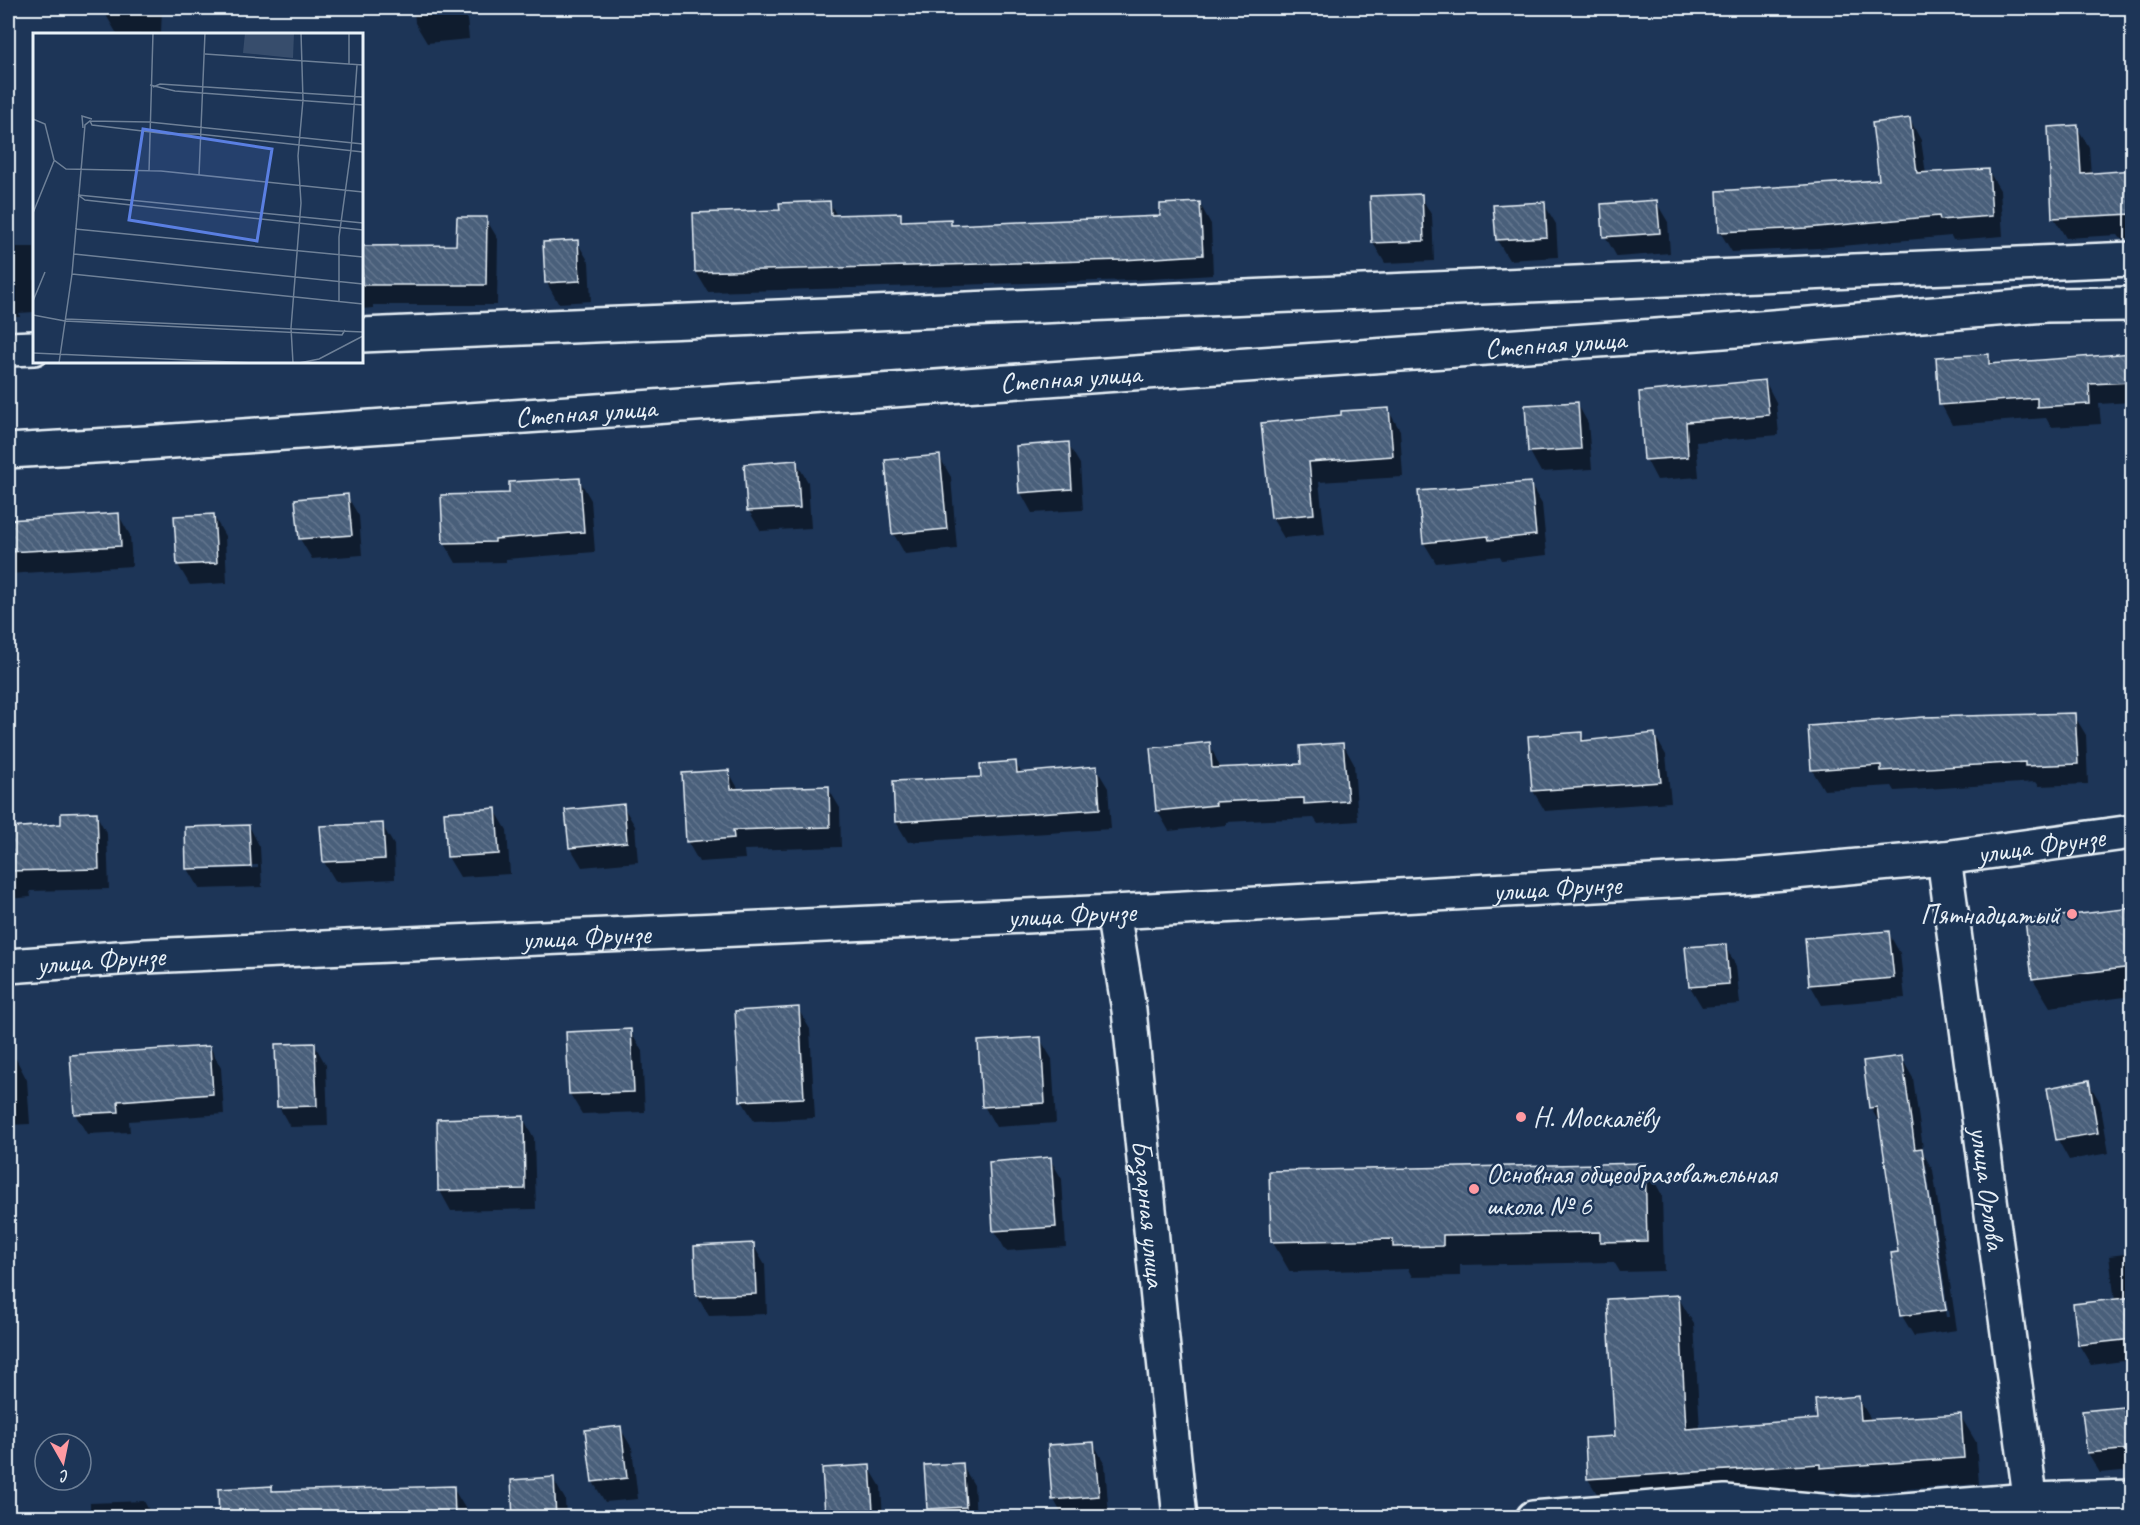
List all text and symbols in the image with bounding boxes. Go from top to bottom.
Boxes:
inset map [33,33,363,363]
street label: Степная улица [1483,321,1630,366]
street label: Степная улица [999,355,1145,400]
street label: Степная улица [514,390,660,435]
street label: улица Фрунзе [1973,819,2109,872]
street label: улица Фрунзе [1490,867,1624,909]
street label: улица Фрунзе [1005,894,1139,935]
place label: Пятнадцатый [1920,897,2061,932]
marker: Пятнадцатый [2065,907,2079,921]
street label: улица Фрунзе [519,916,653,957]
street label: улица Фрунзе [34,938,168,982]
place label: Н. Москалёву [1533,1100,1661,1135]
marker: Н. Москалёву [1514,1110,1528,1124]
street label: улица Орлова [1962,1122,2014,1254]
street label: Базарная улица [1124,1138,1174,1291]
place label: Основная общеобразовательная школа № 6 [1486,1156,1779,1223]
marker: Основная общеобразовательная школа № 6 [1467,1182,1481,1196]
north arrow [33,1432,93,1492]
text: С [58,1465,71,1487]

